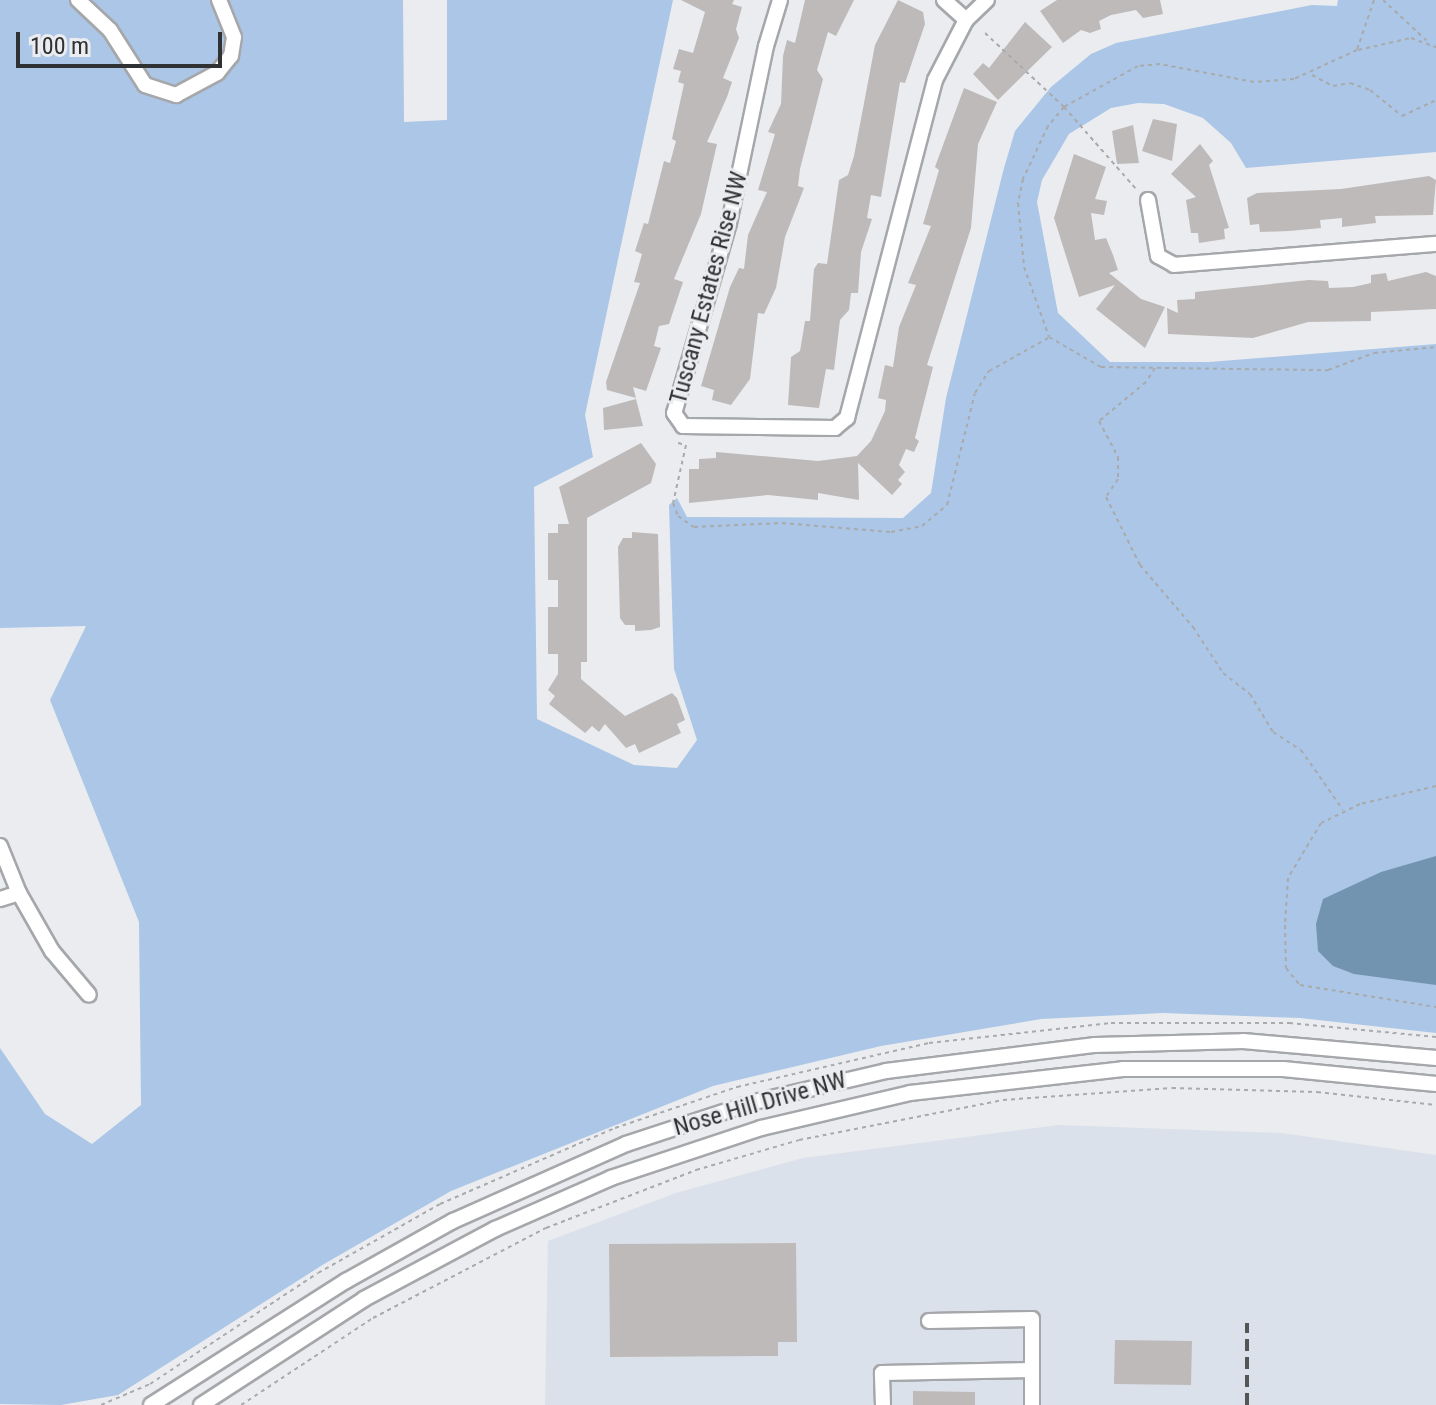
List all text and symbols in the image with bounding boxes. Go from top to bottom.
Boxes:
scale bar [20,16,226,66]
text: 100 m [30,32,89,60]
street label: Tuscany Estates Rise NW [664,169,754,407]
street label: Nose Hill Drive NW [670,1066,850,1142]

